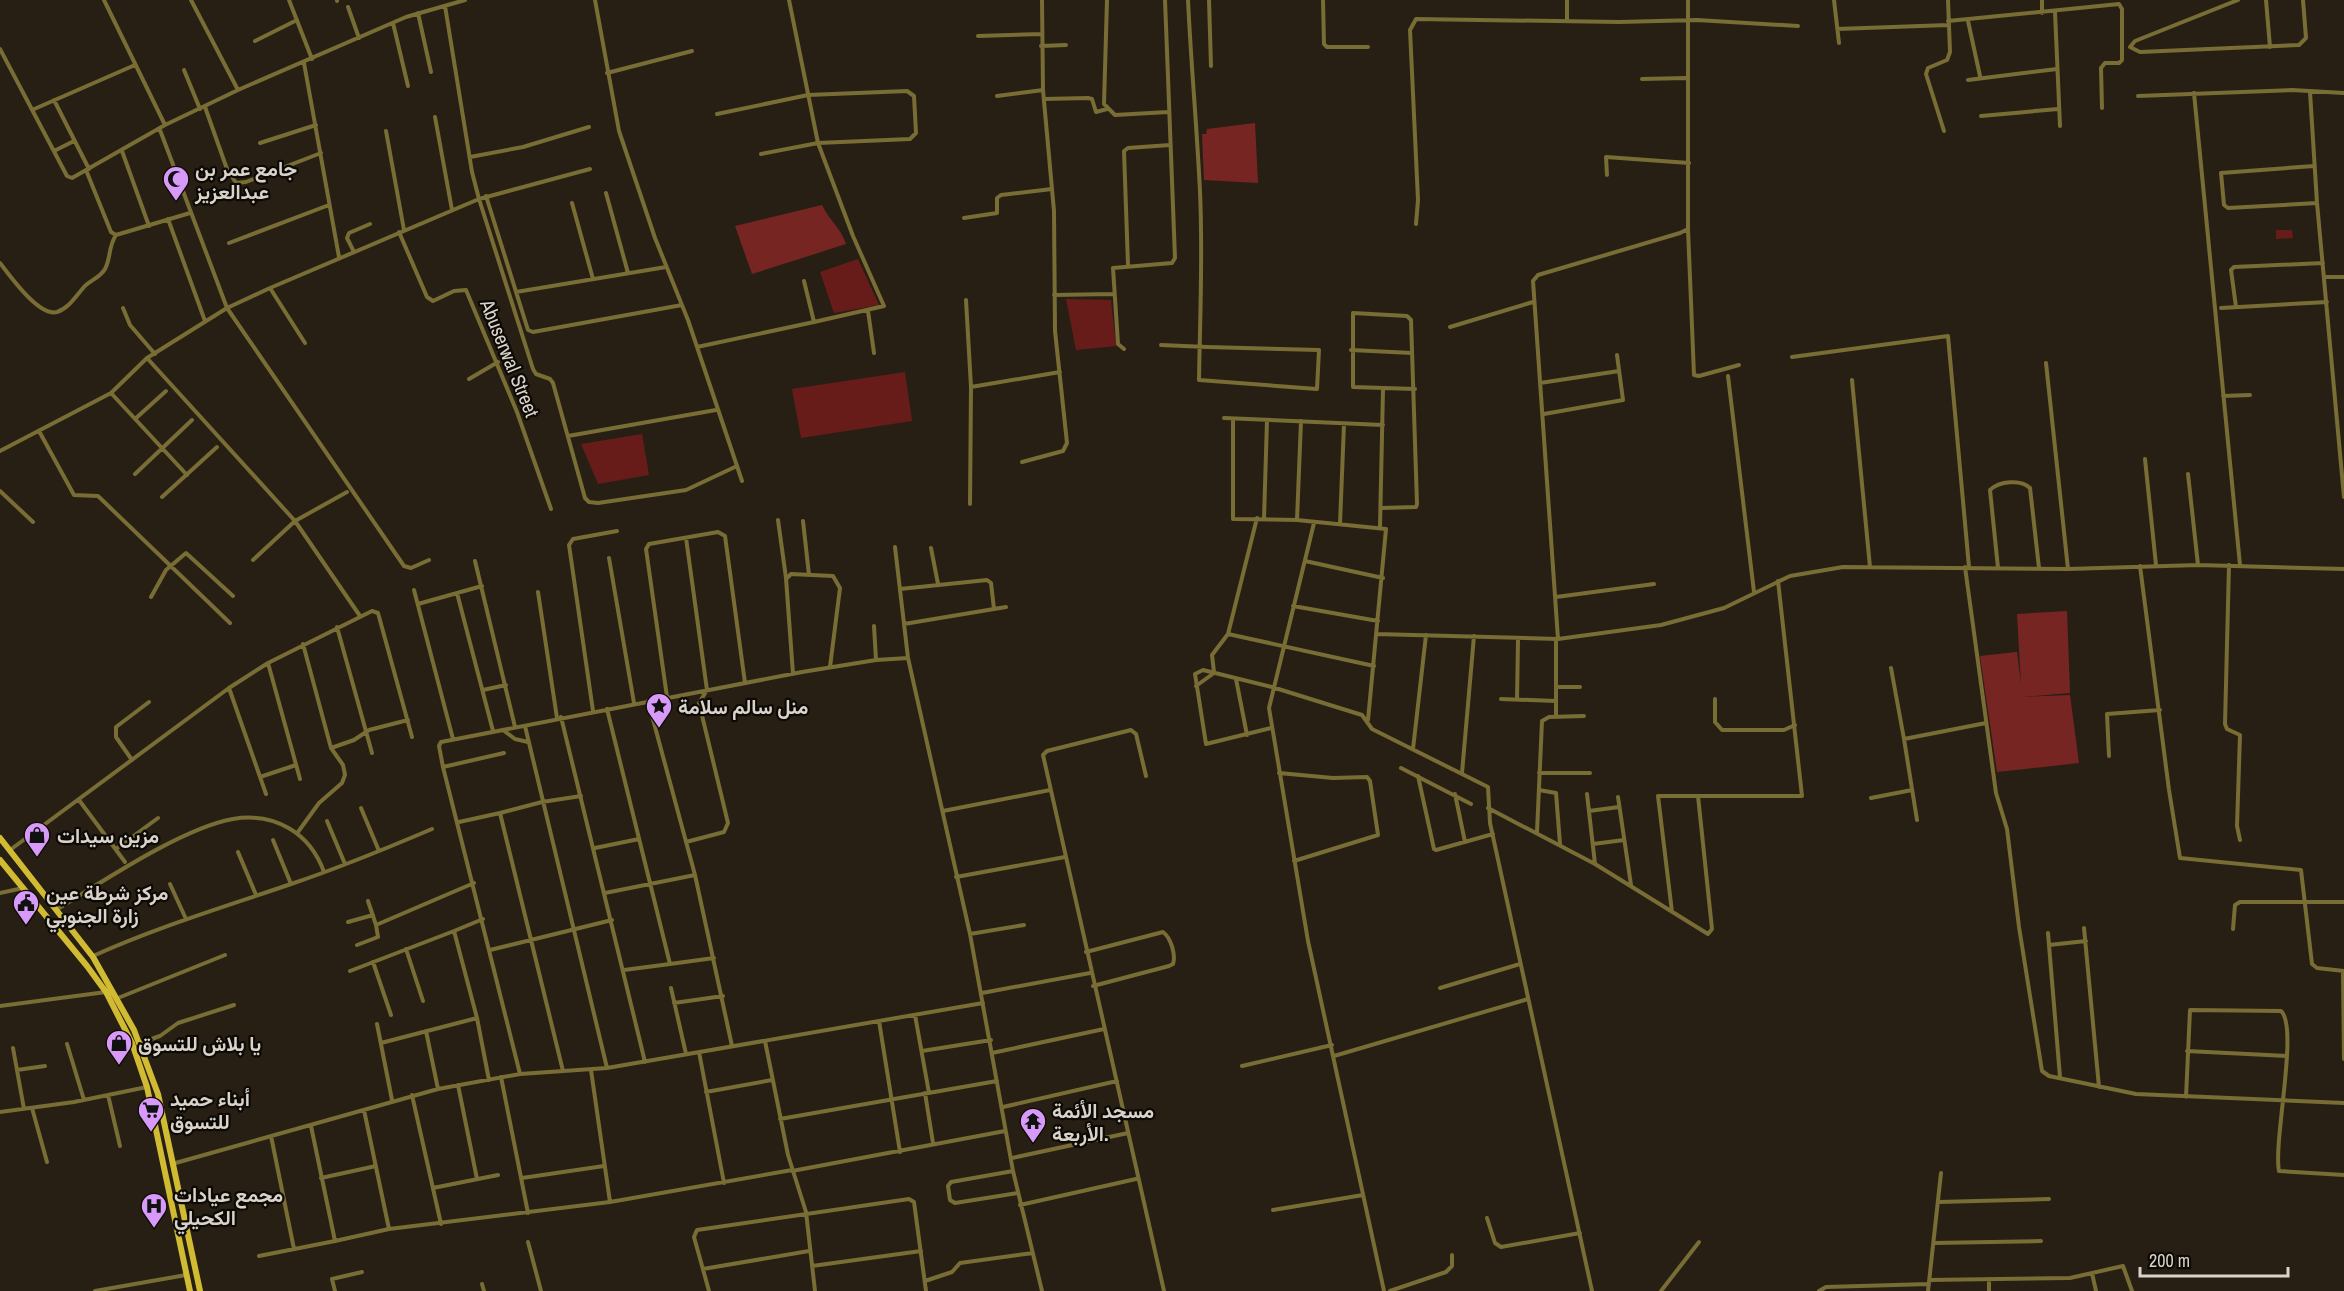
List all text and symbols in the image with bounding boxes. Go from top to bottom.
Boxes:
place label: جامع عمر بن عبدالعزيز [194,155,297,205]
mosque icon: جامع عمر بن عبدالعزيز [161,164,191,202]
street label: Abuserwal Street [474,294,546,421]
place icon: منل سالم سلامة [644,691,674,729]
place label: منل سالم سلامة [678,693,809,720]
shop icon: مزين سيدات [22,820,52,858]
place label: مزين سيدات [57,822,159,849]
place label: مركز شرطة عين زارة الجنوبي [46,879,169,933]
public building icon: مركز شرطة عين زارة الجنوبي [11,888,41,926]
shop icon: يا بلاش للتسوق [104,1028,134,1066]
place label: يا بلاش للتسوق [138,1030,261,1057]
place label: أبناء حميد للتسوق [170,1085,250,1135]
supermarket icon: أبناء حميد للتسوق [136,1095,166,1133]
place label: مسجد الأئمة الأربعة. [1052,1097,1154,1147]
temple icon: مسجد الأئمة الأربعة. [1018,1106,1048,1144]
place label: مجمع عيادات الكحيلي [174,1181,283,1235]
hospital icon: مجمع عيادات الكحيلي [139,1191,169,1229]
scale bar [2140,1240,2288,1278]
text: 200 m [2149,1248,2190,1273]

